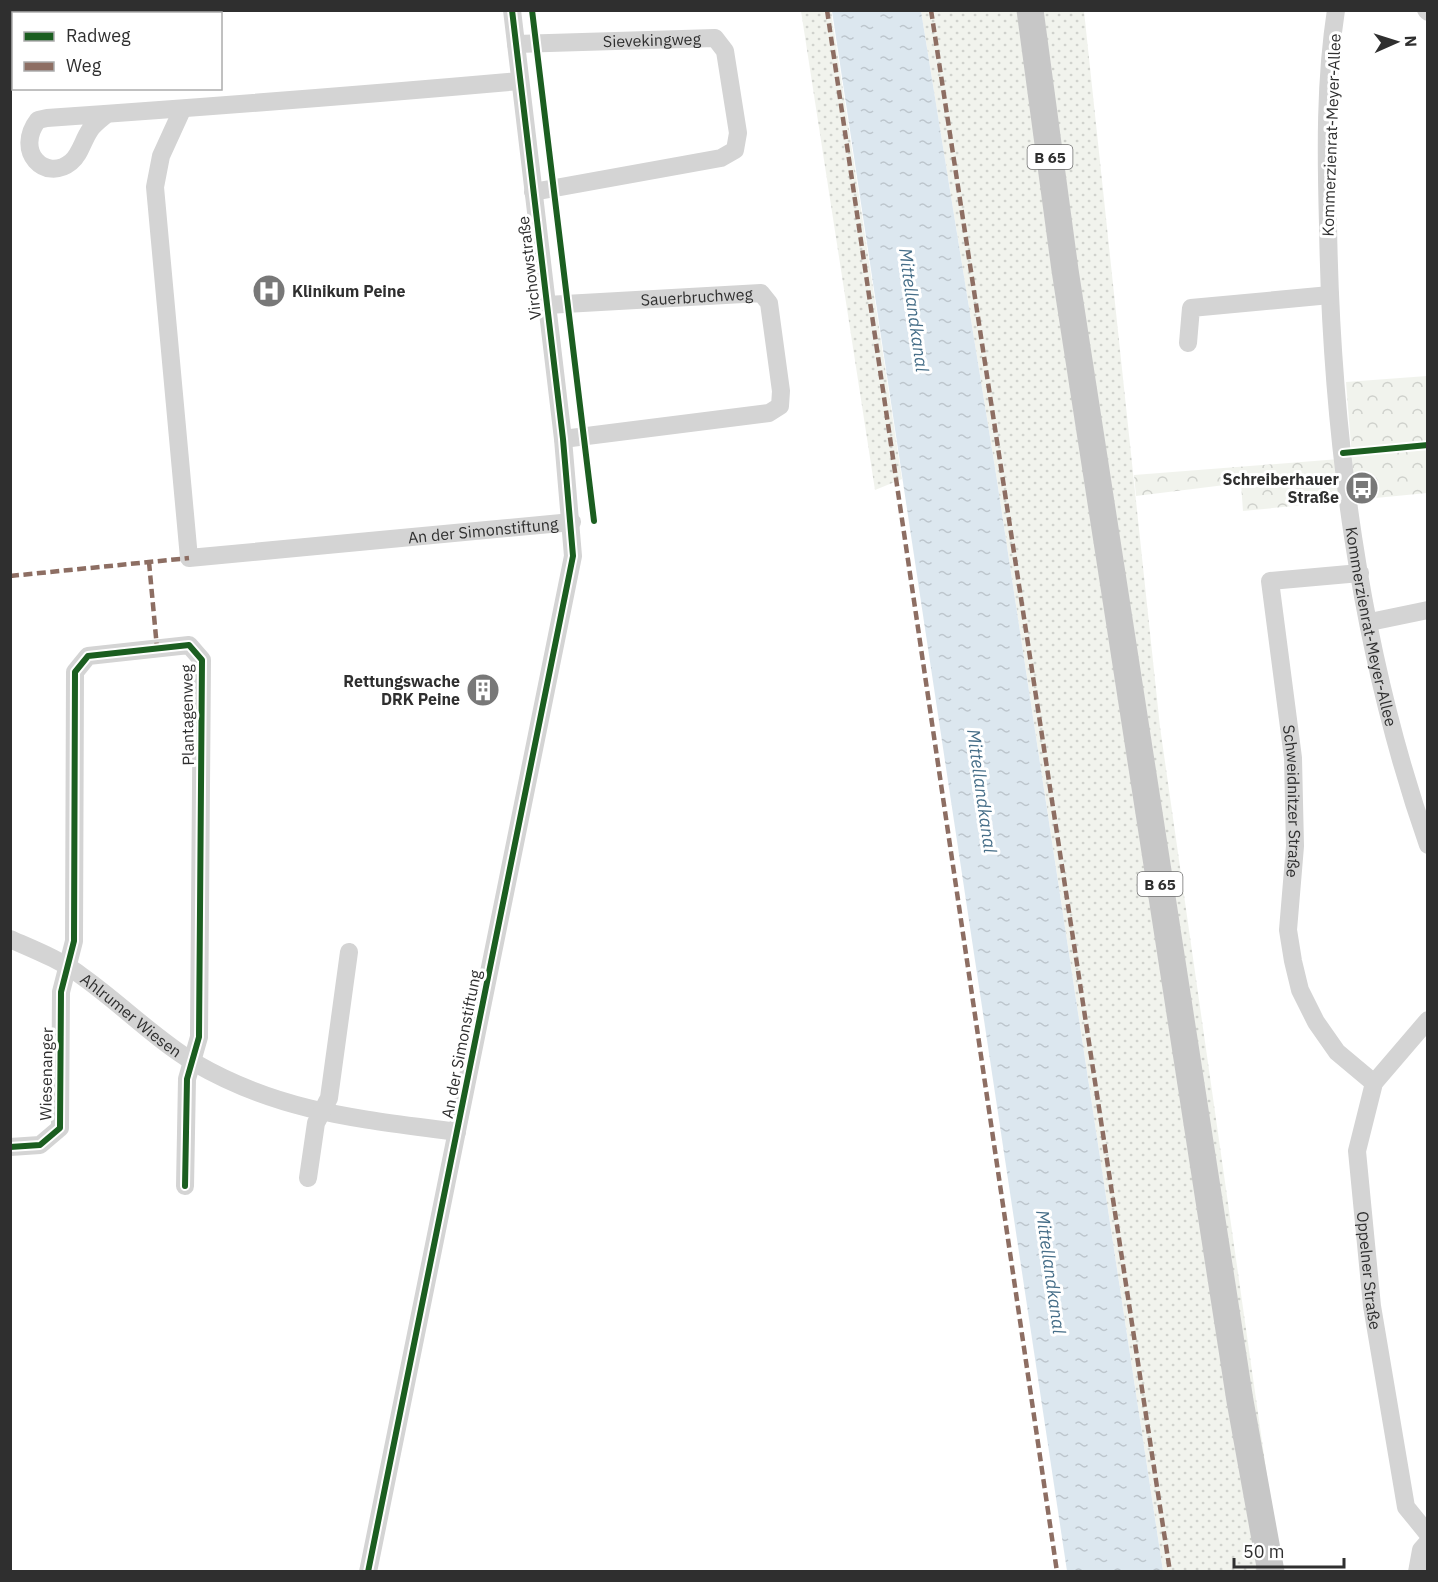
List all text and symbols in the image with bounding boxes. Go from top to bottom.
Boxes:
legend [12,12,222,90]
north arrow [1366,12,1426,72]
text: Radweg [66,24,131,47]
street label: Sievekingweg [603,28,702,51]
street label: Kommerzienrat-Meyer-Allee [1317,33,1345,237]
text: N [1401,35,1421,48]
text: Weg [66,54,102,77]
road number: B 65 [1028,145,1072,169]
street label: Virchowstraße [513,215,545,321]
water label: Mittellandkanal [894,247,934,374]
hospital icon: Klinikum Peine [251,273,287,309]
place label: Klinikum Peine [292,281,405,301]
street label: Sauerbruchweg [640,283,754,310]
place label: Schreiberhauer Straße [1222,469,1340,507]
bus stop icon: Schreiberhauer Straße [1344,470,1380,506]
street label: An der Simonstiftung [407,513,560,547]
street label: Kommerzienrat-Meyer-Allee [1342,525,1401,729]
street label: Plantagenweg [176,664,198,766]
place label: Rettungswache DRK Peine [343,671,460,709]
building icon: Rettungswache DRK Peine [465,672,501,708]
street label: Schweidnitzer Straße [1279,723,1305,879]
water label: Mittellandkanal [962,728,1002,855]
road number: B 65 [1138,872,1182,896]
street label: An der Simonstiftung [437,968,485,1120]
street label: Ahlrumer Wiesen [77,969,186,1062]
street label: Wiesenanger [35,1027,57,1121]
water label: Mittellandkanal [1031,1209,1071,1336]
street label: Oppelner Straße [1353,1210,1386,1331]
scale bar [1234,1531,1344,1569]
text: 50 m [1243,1540,1285,1563]

